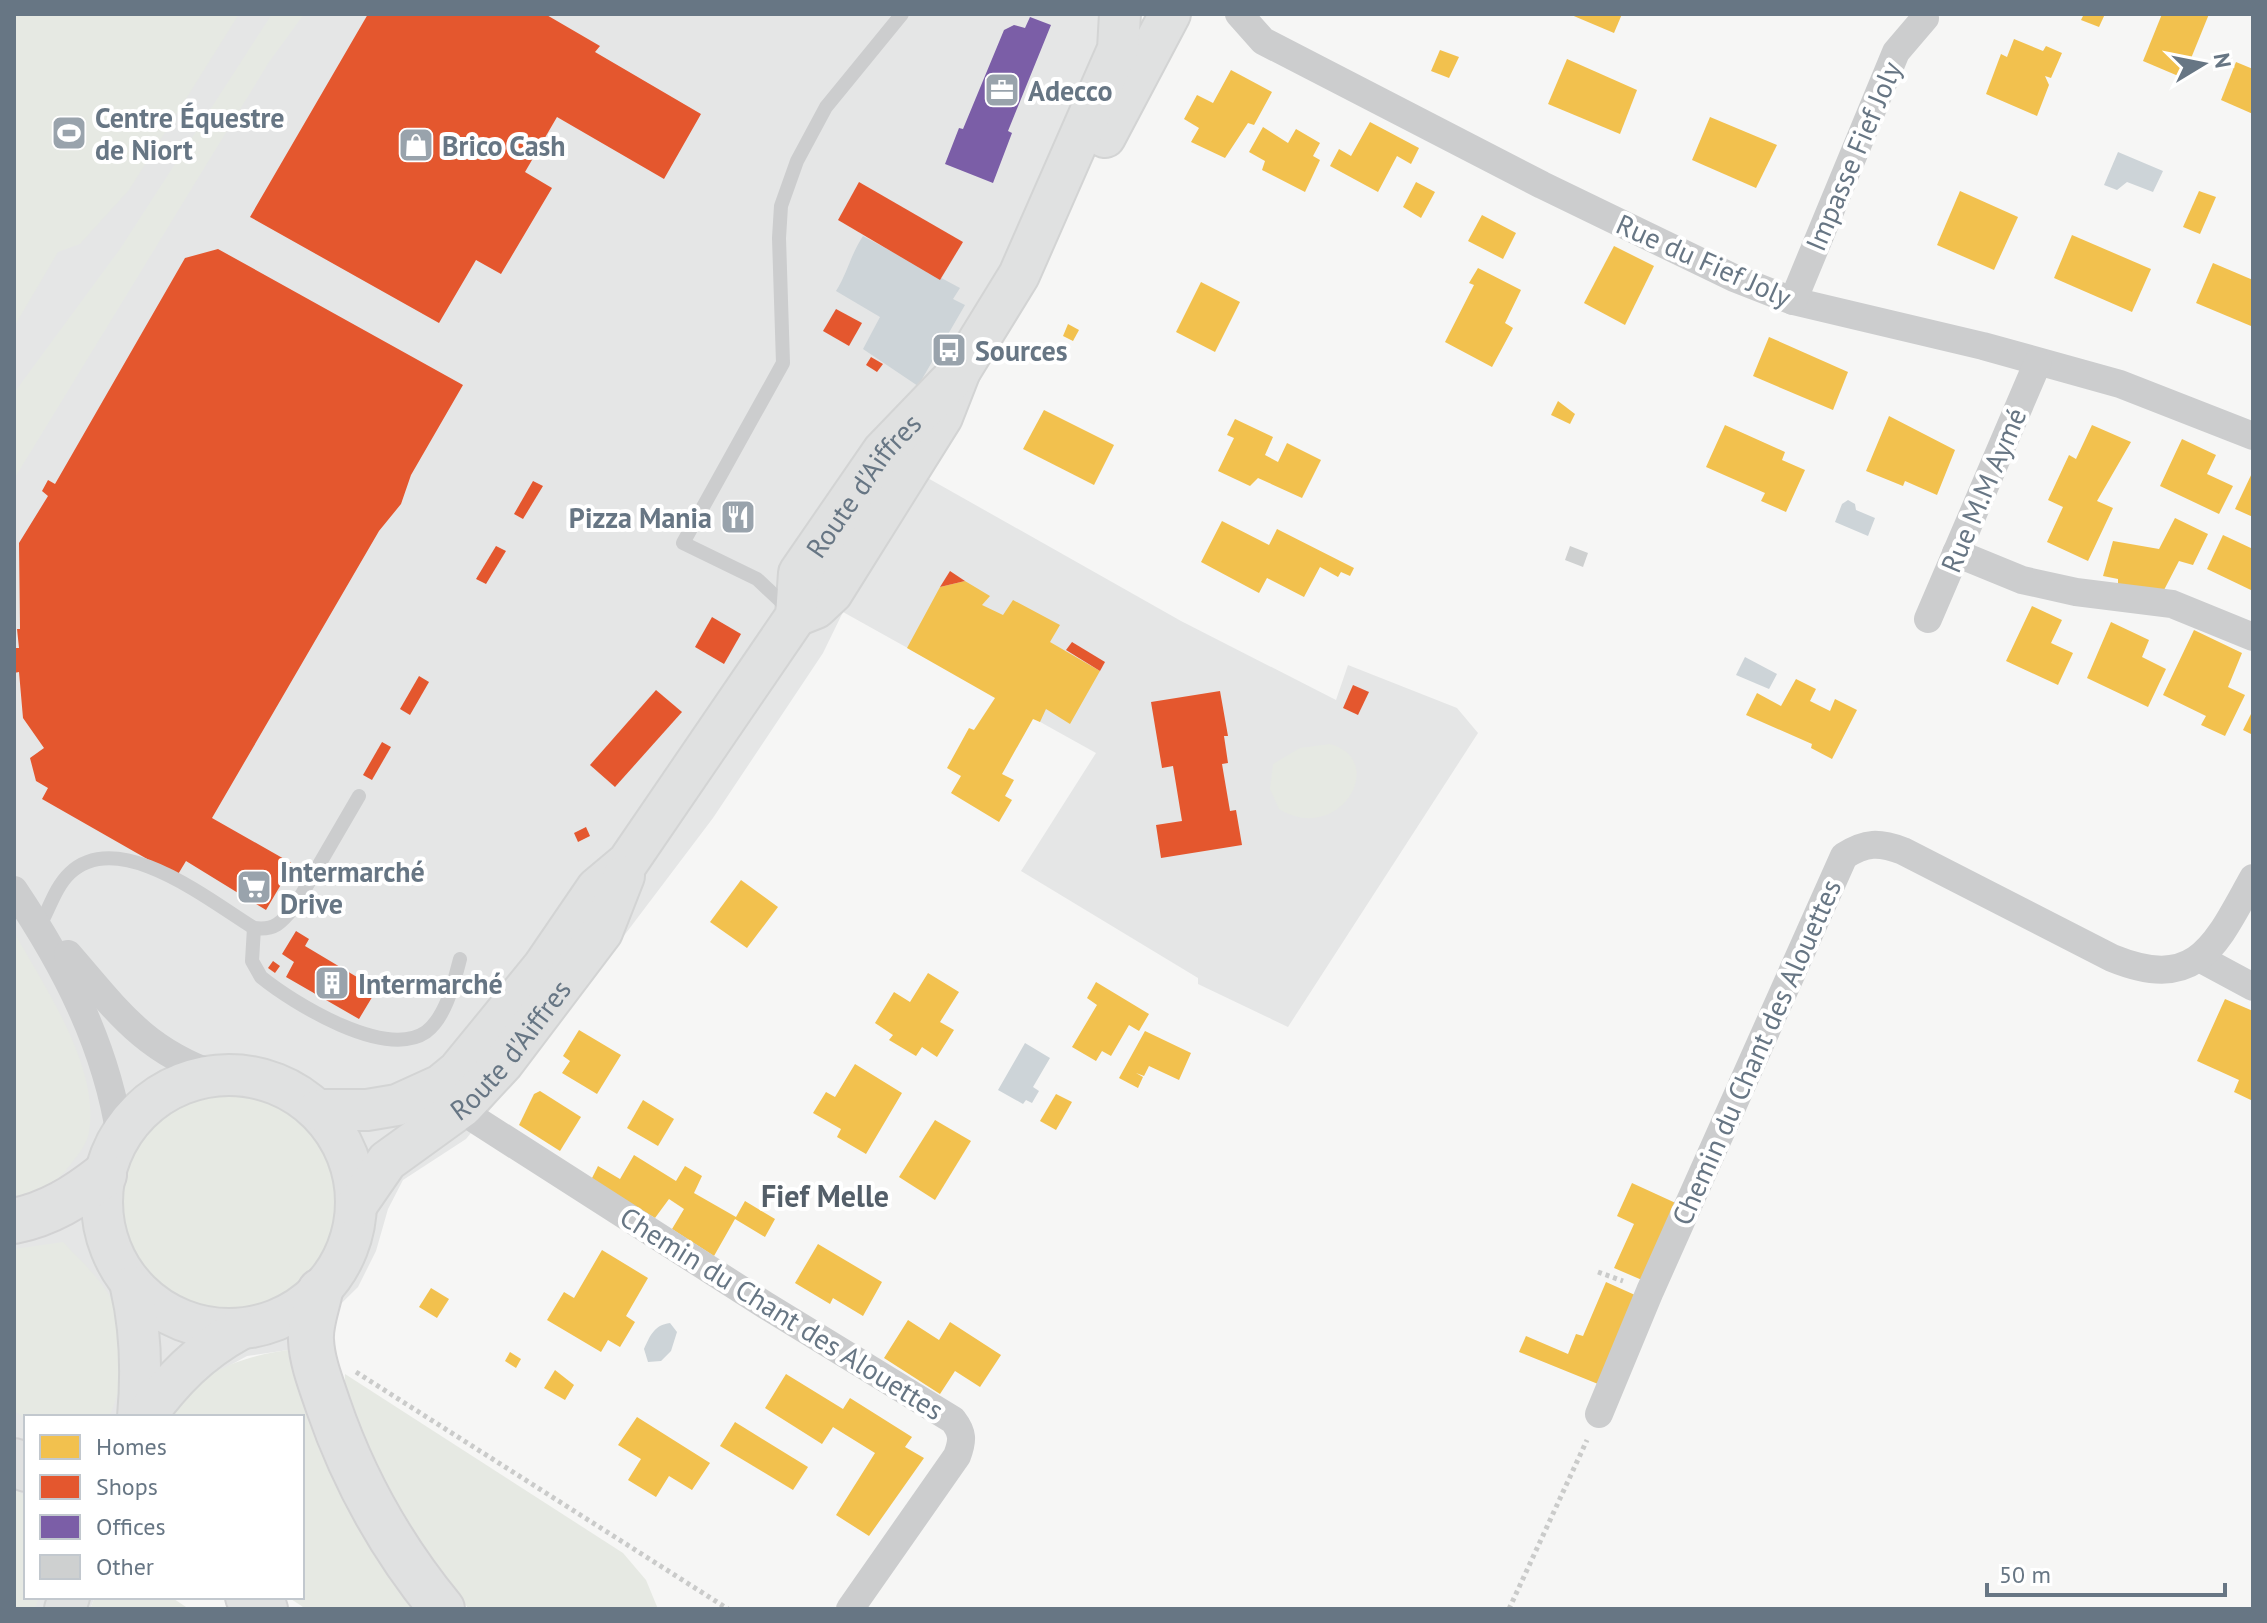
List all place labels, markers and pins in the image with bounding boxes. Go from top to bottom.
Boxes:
office icon: Adecco [983,71,1021,109]
place label: Adecco [1028,72,1112,109]
place label: Centre Équestre de Niort [95,99,285,168]
sports icon: Centre Équestre de Niort [50,114,88,152]
shop icon: Brico Cash [397,126,435,164]
place label: Brico Cash [442,127,566,164]
bus stop icon: Sources [930,331,968,369]
place label: Sources [975,332,1068,369]
restaurant icon: Pizza Mania [719,498,757,536]
place label: Pizza Mania [569,499,712,536]
place label: Intermarché Drive [280,853,425,922]
supermarket icon: Intermarché Drive [235,868,273,906]
building icon: Intermarché [313,964,351,1002]
place label: Intermarché [358,965,503,1002]

